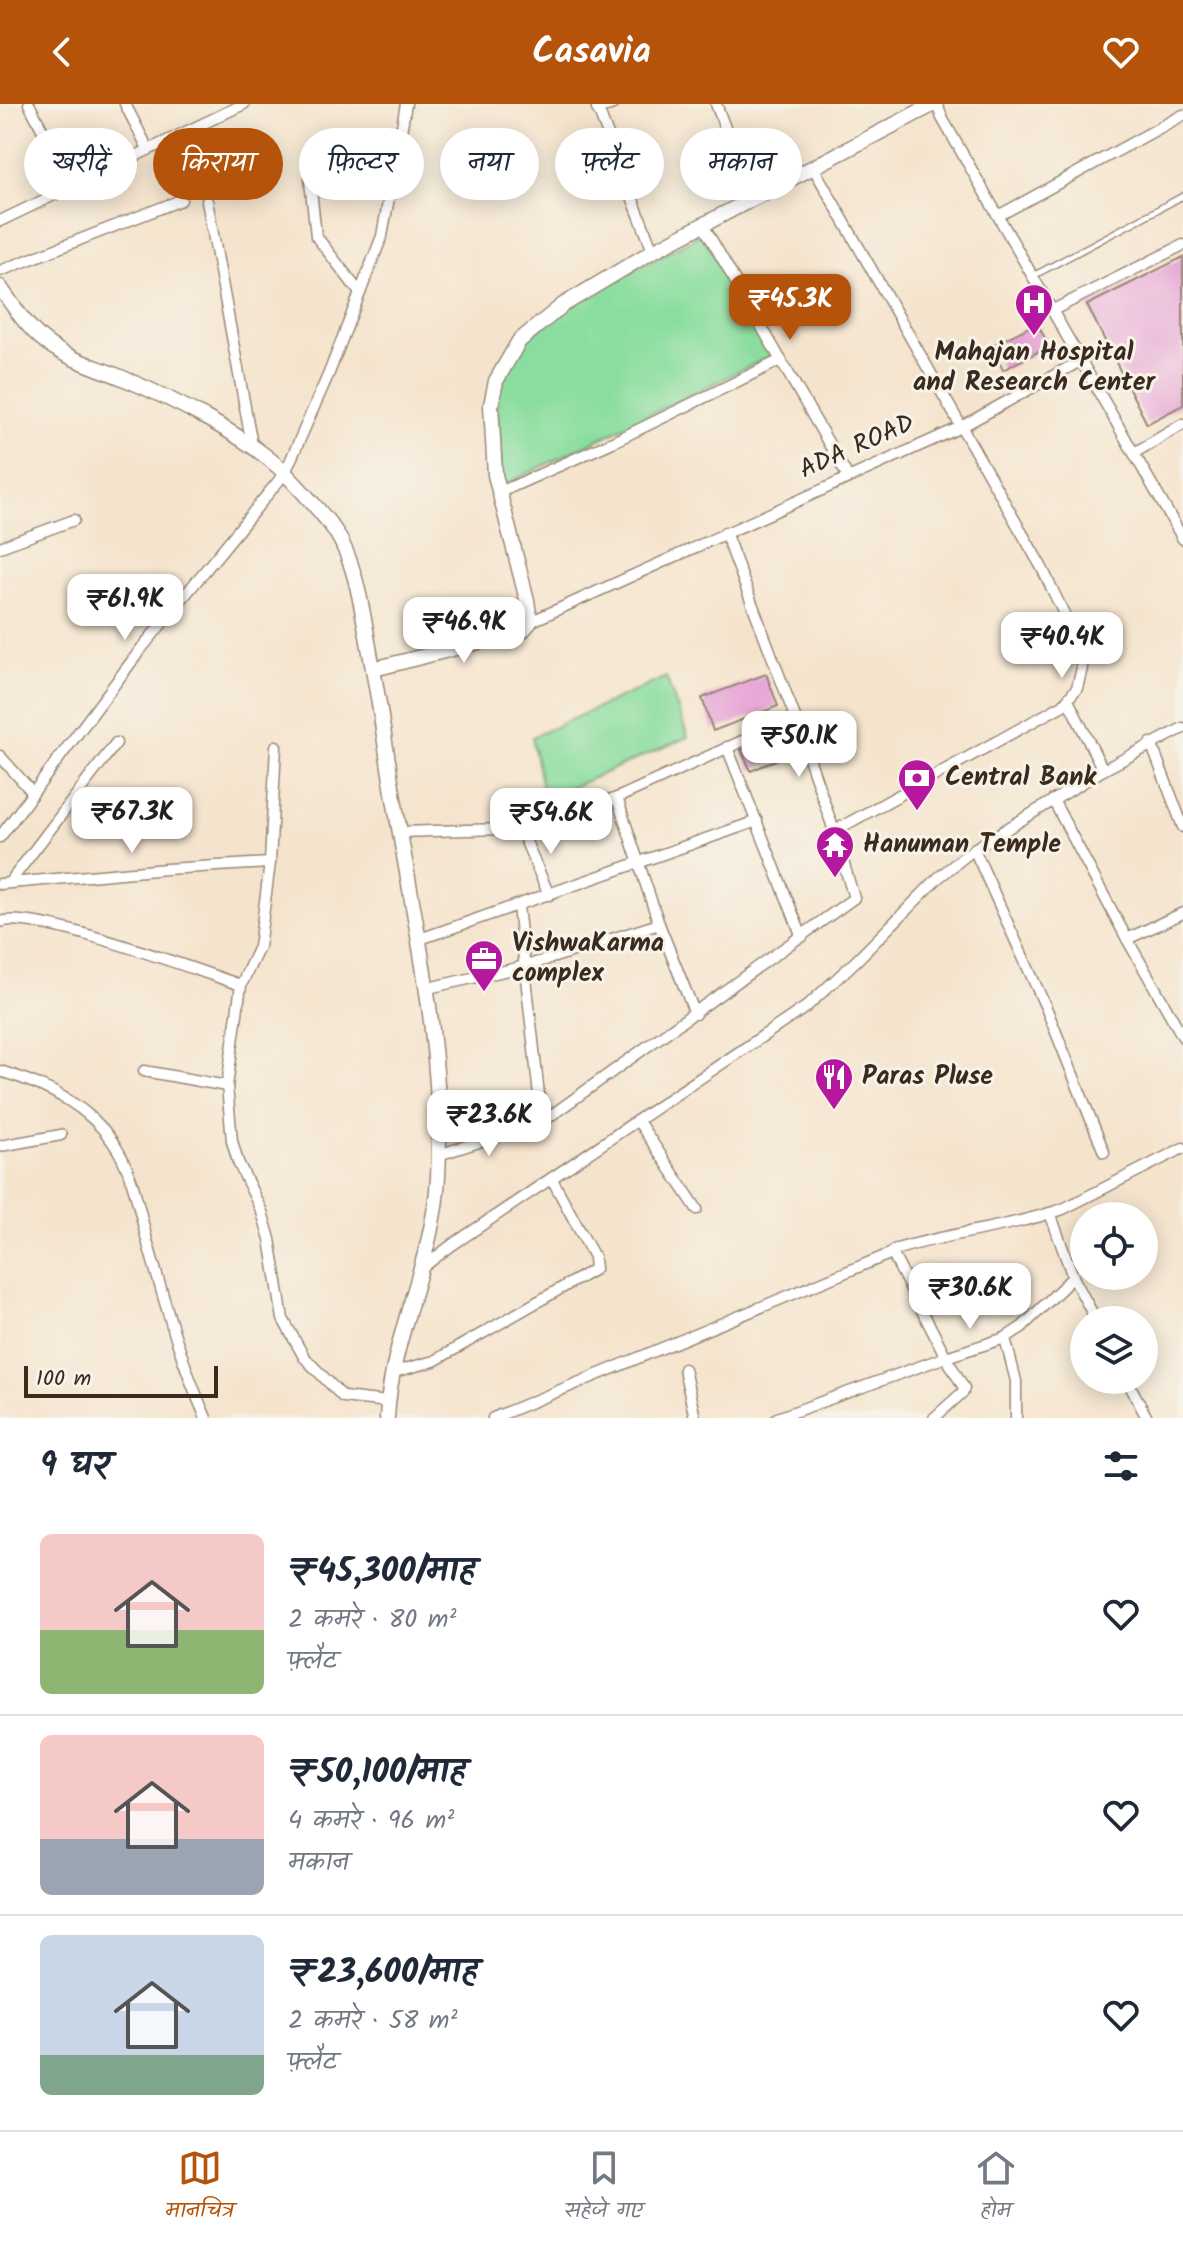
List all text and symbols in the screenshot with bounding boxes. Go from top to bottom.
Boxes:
text: Casavia [532,24,651,81]
icon: back [40,30,84,74]
icon: heart [1099,30,1143,74]
chip: खरीदें [24,128,137,200]
chip: किराया [153,128,283,200]
chip: फ़िल्टर [299,128,424,200]
chip: नया [440,128,539,200]
chip: फ़्लैट [555,128,664,200]
chip: मकान [680,128,802,200]
pin: ₹45.3K [725,274,855,342]
text: ₹45.3K [747,279,833,321]
hospital icon: Mahajan Hospital and Research Center [1013,282,1055,337]
place label: Mahajan Hospital and Research Center [913,332,1157,404]
street label: ADA ROAD [792,403,922,491]
pin: ₹61.9K [60,574,190,642]
text: ₹61.9K [85,579,165,621]
pin: ₹46.9K [399,597,529,665]
text: ₹46.9K [421,602,507,644]
pin: ₹40.4K [997,612,1127,680]
text: ₹40.4K [1019,617,1105,659]
pin: ₹50.1K [734,711,864,779]
text: ₹50.1K [760,716,838,758]
bank icon: Central Bank [896,757,938,812]
place label: Central Bank [945,757,1097,799]
pin: ₹67.3K [67,787,197,855]
pin: ₹54.6K [486,788,616,856]
text: ₹67.3K [89,792,175,834]
text: ₹54.6K [508,793,594,835]
temple icon: Hanuman Temple [814,824,856,879]
place label: Hanuman Temple [863,824,1061,866]
place label: VishwaKarma complex [512,923,664,995]
office icon: VishwaKarma complex [463,938,505,993]
restaurant icon: Paras Pluse [813,1056,855,1111]
place label: Paras Pluse [862,1056,993,1098]
pin: ₹23.6K [424,1090,554,1158]
text: ₹23.6K [445,1095,533,1137]
map controls [1070,1202,1158,1394]
button: locate [1070,1202,1158,1290]
pin: ₹30.6K [905,1263,1035,1331]
text: ₹30.6K [927,1268,1013,1310]
button: layers [1070,1306,1158,1394]
scale bar [24,1362,218,1398]
text: 100 m [36,1362,91,1397]
text: 9 घर [40,1439,110,1493]
icon: filters [1099,1444,1143,1488]
text: ₹45,300/माह [288,1545,475,1599]
icon: home [104,1566,200,1662]
icon: heart [1099,1592,1143,1636]
text: 2 कमरे · 80 m² [288,1599,456,1641]
text: फ़्लैट [288,1641,338,1683]
text: ₹50,100/माह [288,1746,465,1800]
icon: home [104,1767,200,1863]
icon: heart [1099,1793,1143,1837]
text: 4 कमरे · 96 m² [288,1800,454,1842]
text: मकान [288,1842,349,1884]
text: ₹23,600/माह [288,1946,477,2000]
icon: home [104,1967,200,2063]
icon: heart [1099,1993,1143,2037]
text: 2 कमरे · 58 m² [288,2000,457,2042]
text: फ़्लैट [288,2042,338,2084]
tab: मानचित्र [165,2146,234,2229]
tab: सहेजे गए [564,2146,643,2229]
tab: होम [974,2146,1018,2229]

